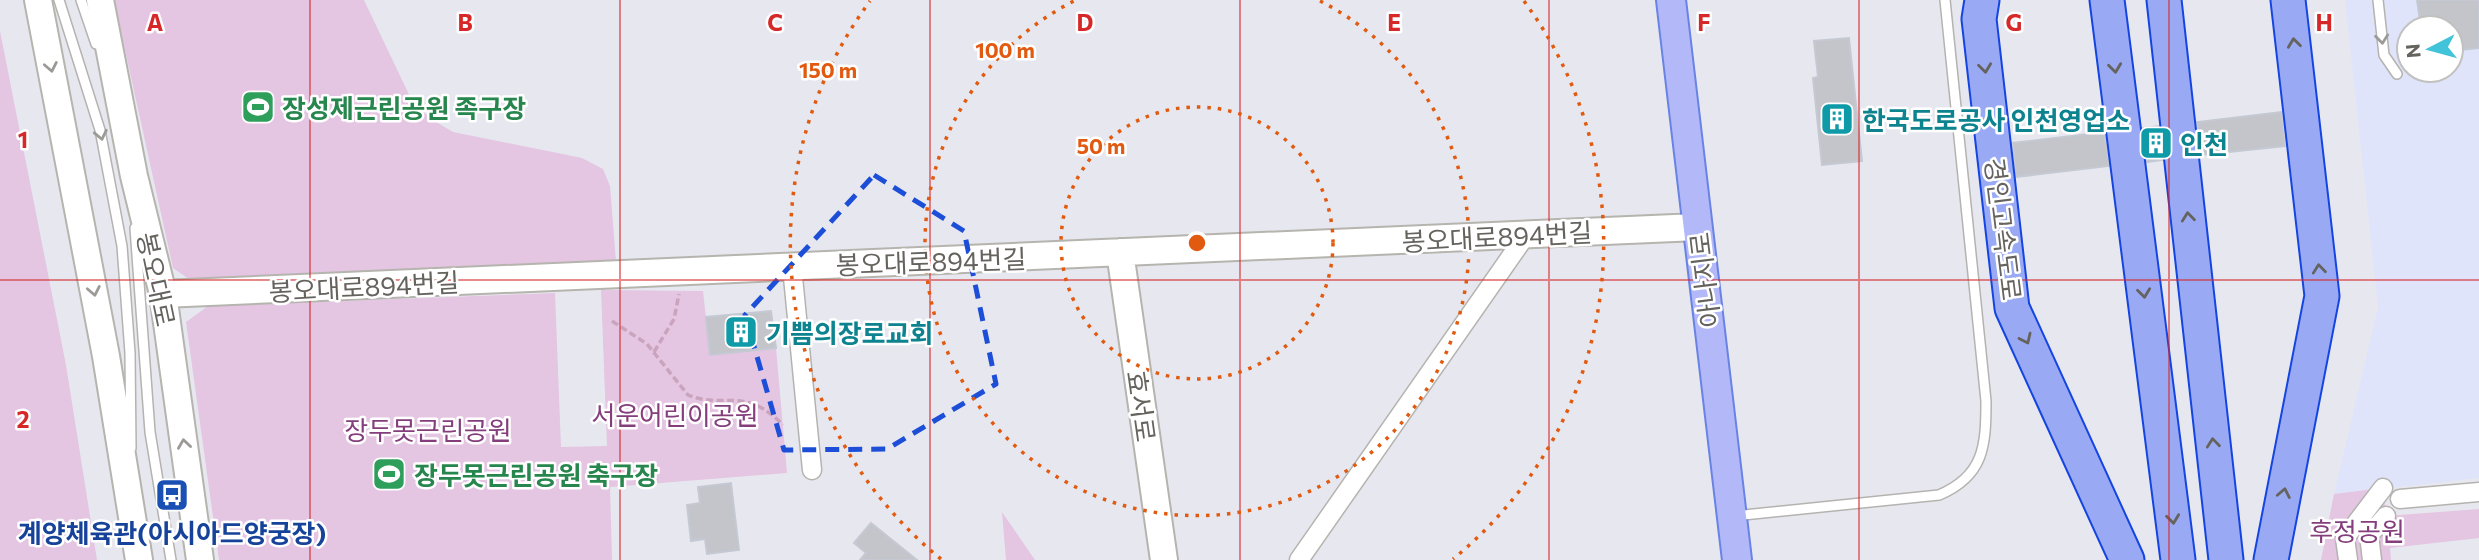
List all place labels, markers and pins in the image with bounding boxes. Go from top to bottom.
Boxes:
sports icon: 장성제근린공원 족구장 [239,88,277,126]
place label: 장성제근린공원 족구장 [282,92,526,123]
building icon: 한국도로공사 인천영업소 [1818,100,1856,138]
place label: 한국도로공사 인천영업소 [1862,104,2130,135]
building icon: 인천 [2137,124,2175,162]
place label: 인천 [2180,128,2228,159]
centre of rings [1185,231,1209,255]
building icon: 기쁨의장로교회 [722,313,760,351]
place label: 기쁨의장로교회 [766,317,933,348]
sports icon: 장두못근린공원 축구장 [370,455,408,493]
place label: 장두못근린공원 축구장 [414,459,658,490]
bus stop icon: 계양체육관(아시아드양궁장) [153,476,191,514]
place label: 계양체육관(아시아드양궁장) [18,517,326,548]

